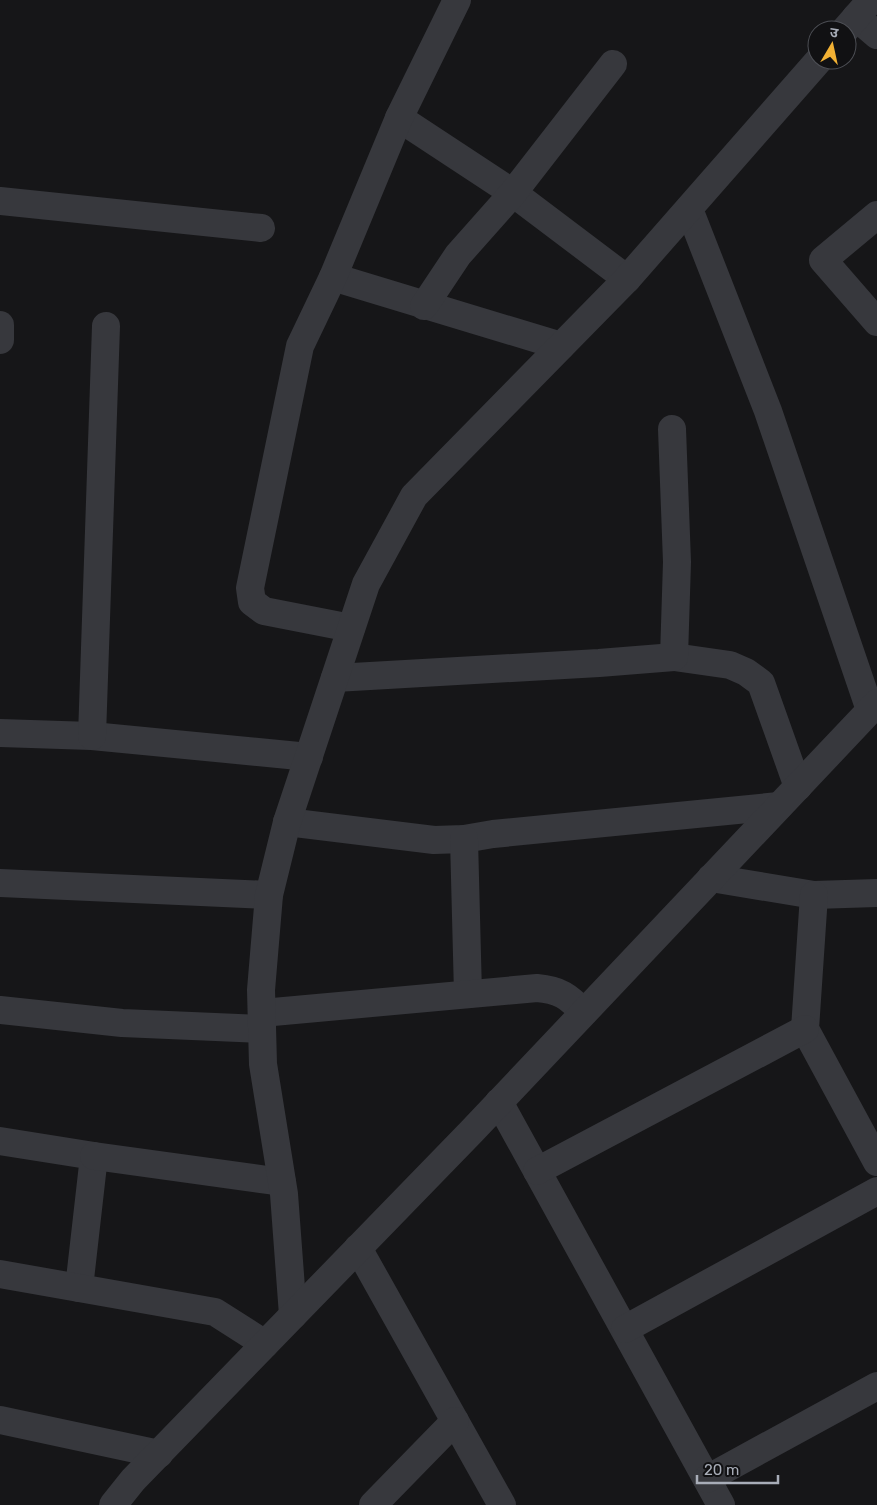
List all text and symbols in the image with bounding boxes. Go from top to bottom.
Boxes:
north arrow [807,20,857,70]
text: उ [829,24,840,42]
scale bar [697,1452,778,1484]
text: 20 m [704,1461,739,1479]

